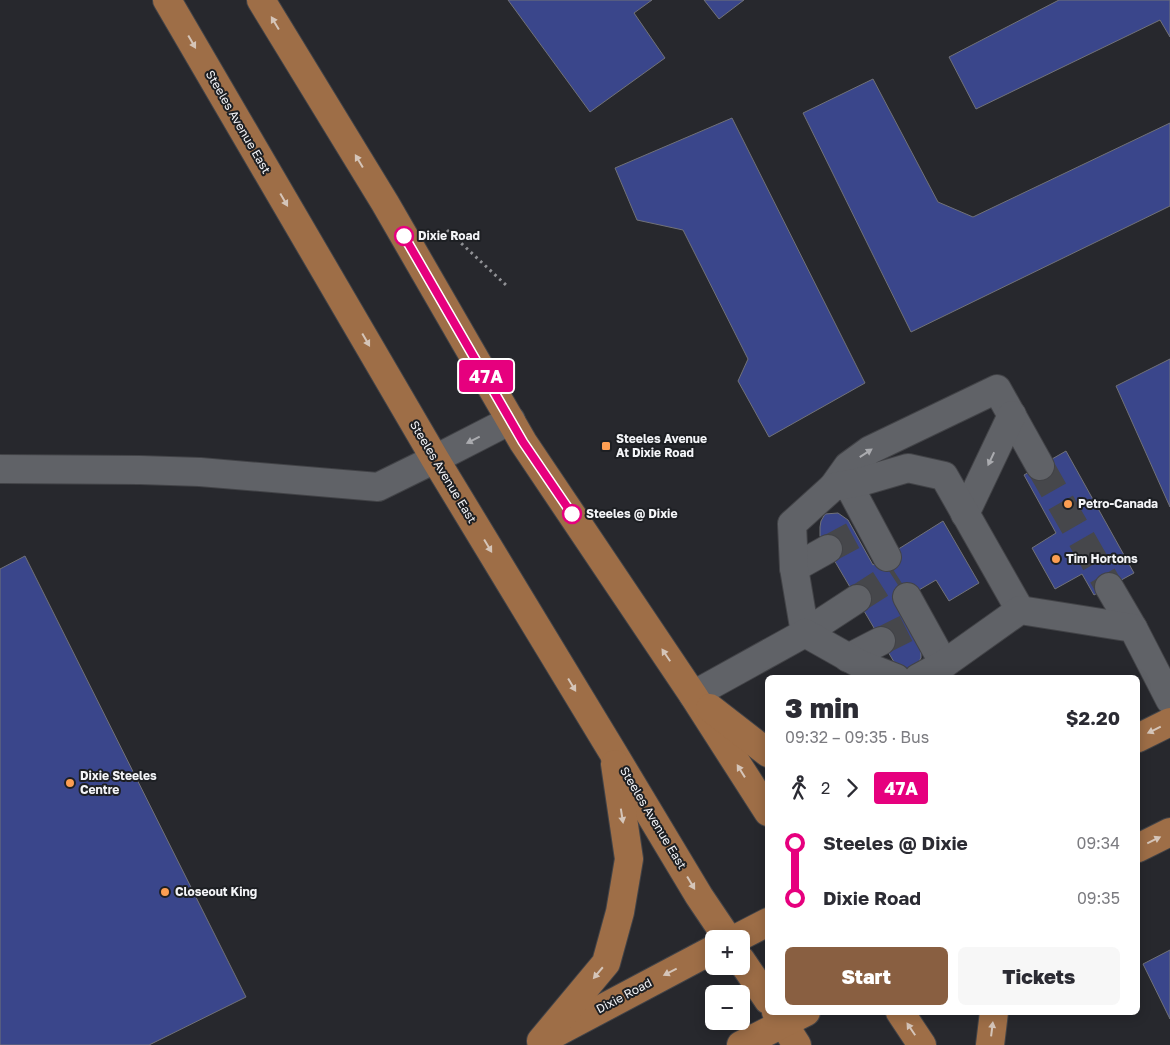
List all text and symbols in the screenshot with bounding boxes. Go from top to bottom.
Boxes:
one-way arrow [270,16,279,29]
one-way arrow [187,36,196,49]
street label: Steeles Avenue East [203,67,274,176]
one-way arrow [355,155,364,168]
one-way arrow [279,193,288,206]
marker: Dixie Road [394,226,414,246]
place label: Dixie Road [418,228,480,243]
one-way arrow [361,333,370,347]
line badge: 47A [457,360,515,392]
text: 47A [469,365,503,387]
street label: Steeles Avenue East [407,418,480,526]
place label: Steeles Avenue At Dixie Road [616,431,707,460]
one-way arrow [466,436,480,444]
marker: Steeles Avenue At Dixie Road [600,440,612,452]
one-way arrow [859,448,873,458]
one-way arrow [987,452,995,467]
place label: Petro-Canada [1078,496,1158,511]
marker: Petro-Canada [1062,498,1074,510]
marker: Steeles @ Dixie [562,504,582,524]
place label: Steeles @ Dixie [586,506,677,521]
one-way arrow [483,539,493,552]
place label: Tim Hortons [1066,551,1138,566]
marker: Tim Hortons [1050,553,1062,565]
one-way arrow [661,648,671,661]
one-way arrow [568,678,577,691]
text: 3 min [785,691,859,724]
text: $2.20 [1066,706,1120,729]
one-way arrow [1147,726,1161,734]
text: 09:32 – 09:35 · Bus [785,727,929,747]
street label: Steeles Avenue East [617,764,690,872]
one-way arrow [737,764,746,777]
place label: Dixie Steeles Centre [80,768,157,797]
icon: walk [785,774,813,802]
icon: forward [838,774,866,802]
marker: Dixie Steeles Centre [64,777,76,789]
text: 47A [884,777,918,799]
text: 2 [821,778,830,798]
one-way arrow [619,808,627,824]
text: Steeles @ Dixie [823,831,968,854]
text: 09:34 [1076,833,1120,853]
one-way arrow [1147,836,1161,844]
one-way arrow [686,876,695,889]
place label: Closeout King [175,884,257,899]
marker: Closeout King [159,886,171,898]
text: Dixie Road [823,886,921,909]
text: 09:35 [1077,888,1120,908]
map controls [705,930,750,1030]
button: + [705,930,750,975]
button: Start [785,947,948,1005]
button: Tickets [958,947,1120,1005]
one-way arrow [593,966,604,979]
one-way arrow [663,968,678,976]
street label: Dixie Road [593,975,654,1016]
button: − [705,985,750,1030]
one-way arrow [988,1020,996,1036]
one-way arrow [906,1022,916,1035]

